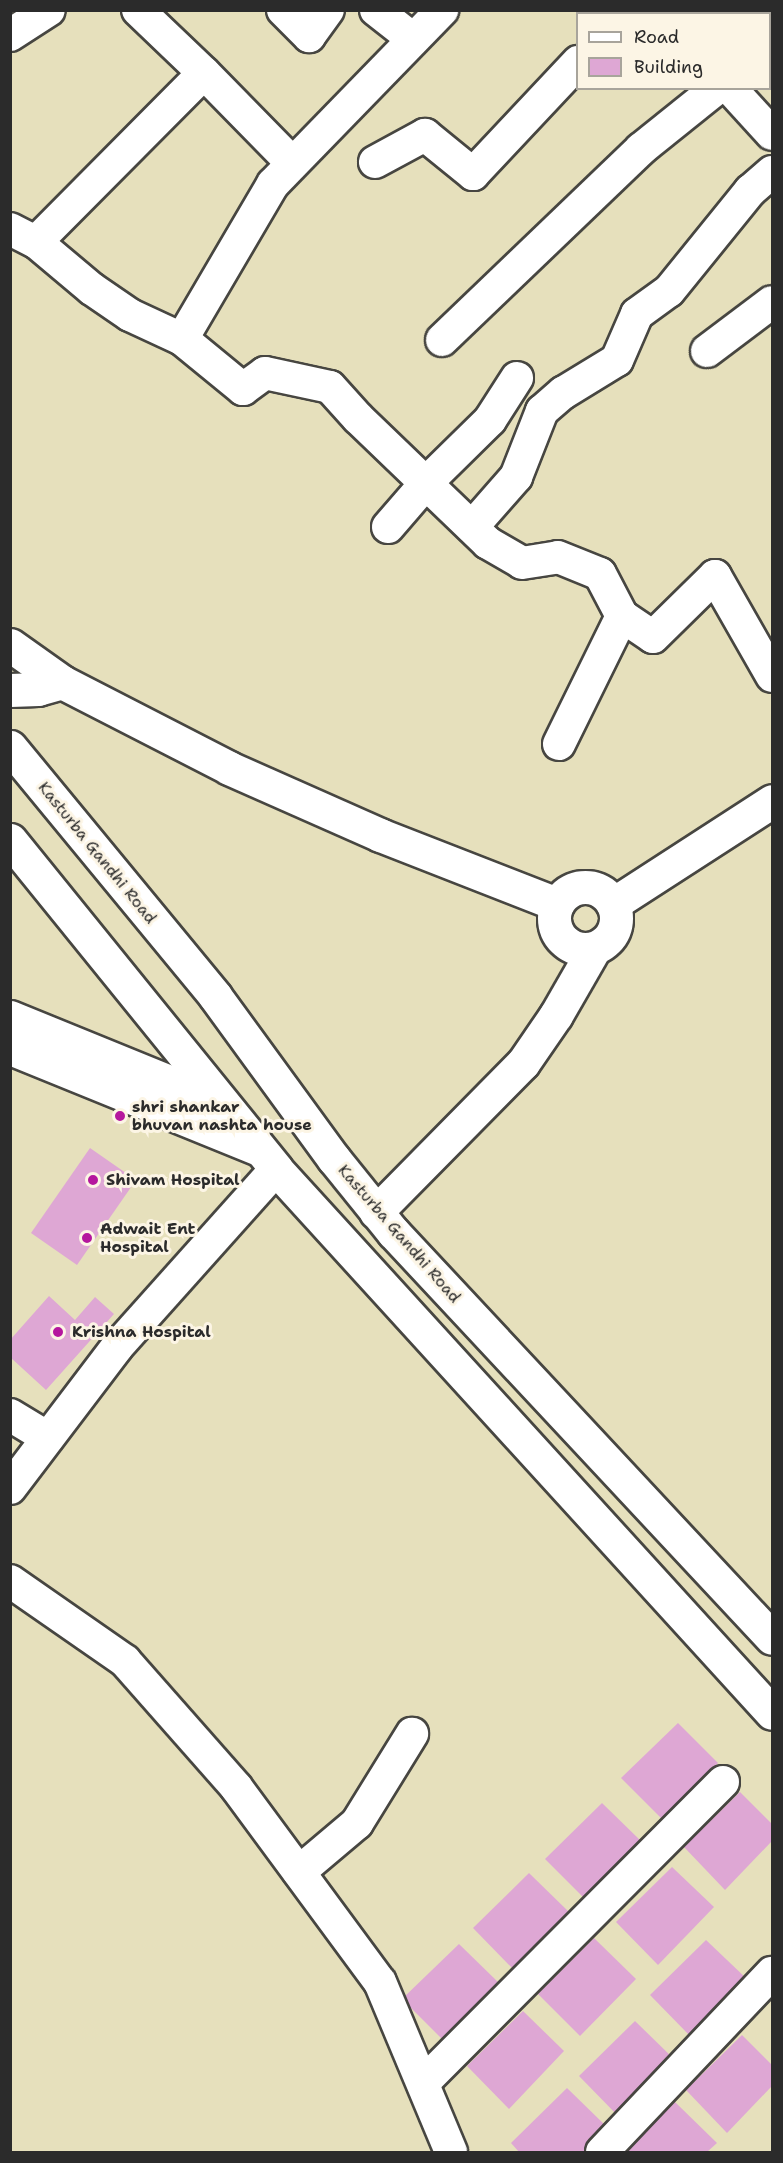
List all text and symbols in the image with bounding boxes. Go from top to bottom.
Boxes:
legend [576,12,771,90]
text: Road [634,25,679,49]
text: Building [634,55,703,79]
street label: Kasturba Gandhi Road [34,778,160,928]
place label: shri shankar bhuvan nashta house [132,1097,312,1135]
marker: shri shankar bhuvan nashta house [113,1109,127,1123]
street label: Kasturba Gandhi Road [334,1161,464,1307]
place label: Shivam Hospital [106,1170,240,1190]
marker: Shivam Hospital [84,1171,102,1189]
place label: Adwait Ent Hospital [100,1219,195,1257]
marker: Adwait Ent Hospital [78,1229,96,1247]
place label: Krishna Hospital [72,1322,211,1342]
marker: Krishna Hospital [49,1323,67,1341]

